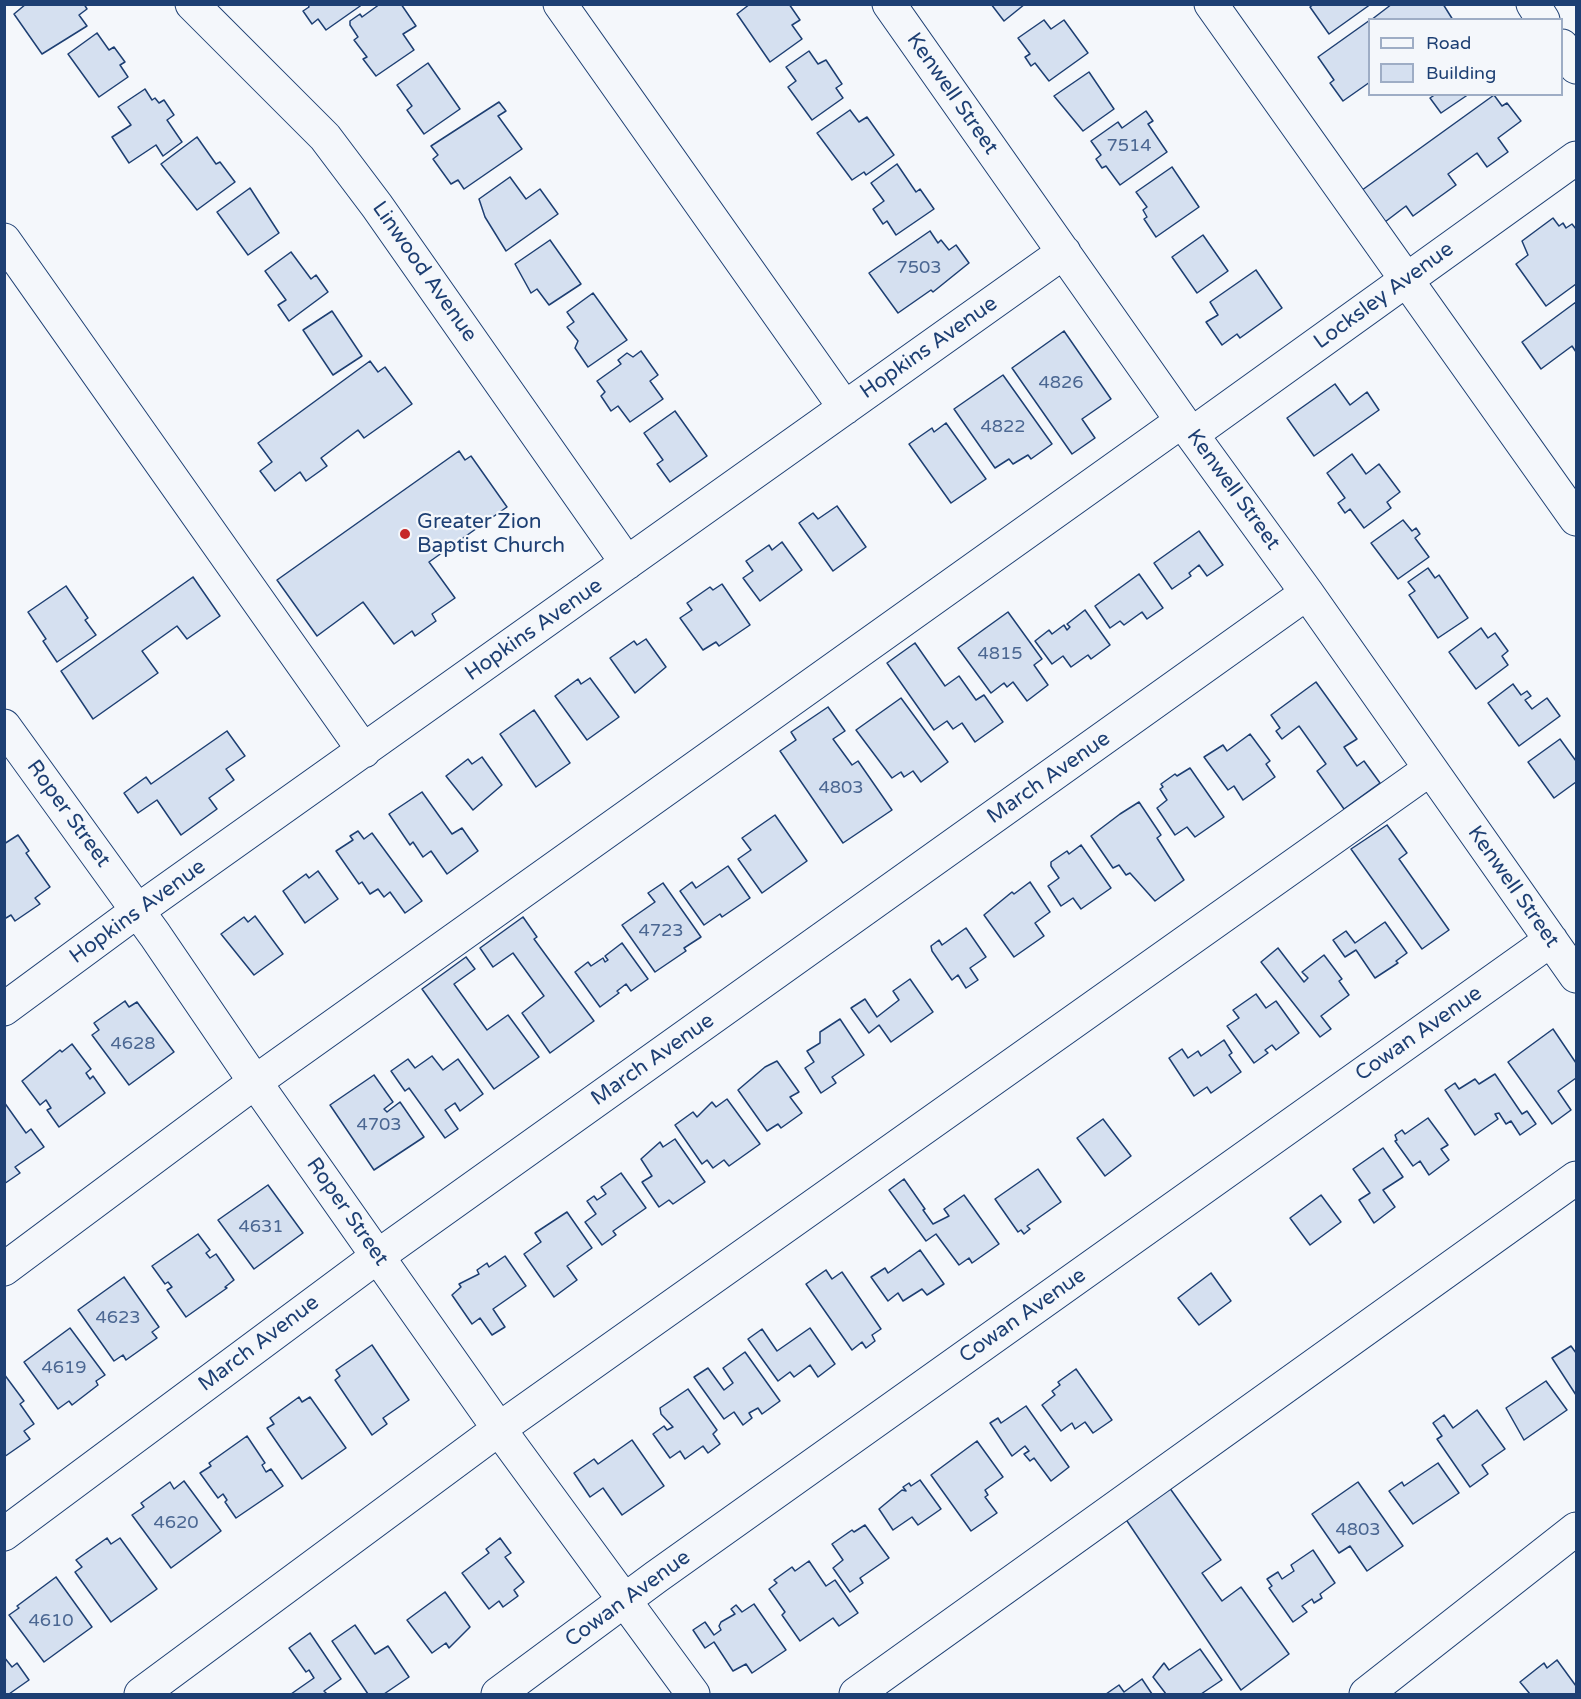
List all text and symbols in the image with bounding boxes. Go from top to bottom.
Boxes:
legend [1368,18,1563,96]
street label: Kenwell Street [901,28,1003,160]
text: Road [1426,32,1471,54]
text: Building [1426,62,1496,84]
house number: 7514 [1106,135,1152,157]
street label: Linwood Avenue [366,197,482,347]
street label: Locksley Avenue [1309,237,1459,355]
house number: 7503 [896,257,942,279]
street label: Hopkins Avenue [856,291,1002,405]
house number: 4826 [1038,372,1084,394]
house number: 4822 [980,416,1026,438]
street label: Kenwell Street [1181,425,1285,555]
place label: Greater Zion Baptist Church [417,509,565,559]
marker: Greater Zion Baptist Church [398,527,412,541]
street label: Hopkins Avenue [461,573,607,687]
house number: 4815 [977,643,1023,665]
street label: March Avenue [983,726,1115,830]
street label: Roper Street [21,755,115,873]
house number: 4803 [818,777,864,799]
street label: Kenwell Street [1462,821,1564,953]
street label: Hopkins Avenue [65,854,211,970]
house number: 4723 [638,920,684,942]
street label: Cowan Avenue [1351,981,1487,1087]
street label: March Avenue [587,1008,719,1112]
house number: 4628 [110,1033,156,1055]
house number: 4703 [356,1114,402,1136]
street label: Roper Street [300,1153,394,1271]
house number: 4631 [238,1216,284,1238]
street label: Cowan Avenue [955,1263,1091,1369]
street label: March Avenue [194,1290,324,1398]
house number: 4623 [95,1307,141,1329]
house number: 4619 [41,1357,87,1379]
house number: 4620 [153,1512,199,1534]
house number: 4803 [1335,1519,1381,1541]
street label: Cowan Avenue [560,1545,696,1653]
house number: 4610 [28,1610,74,1632]

